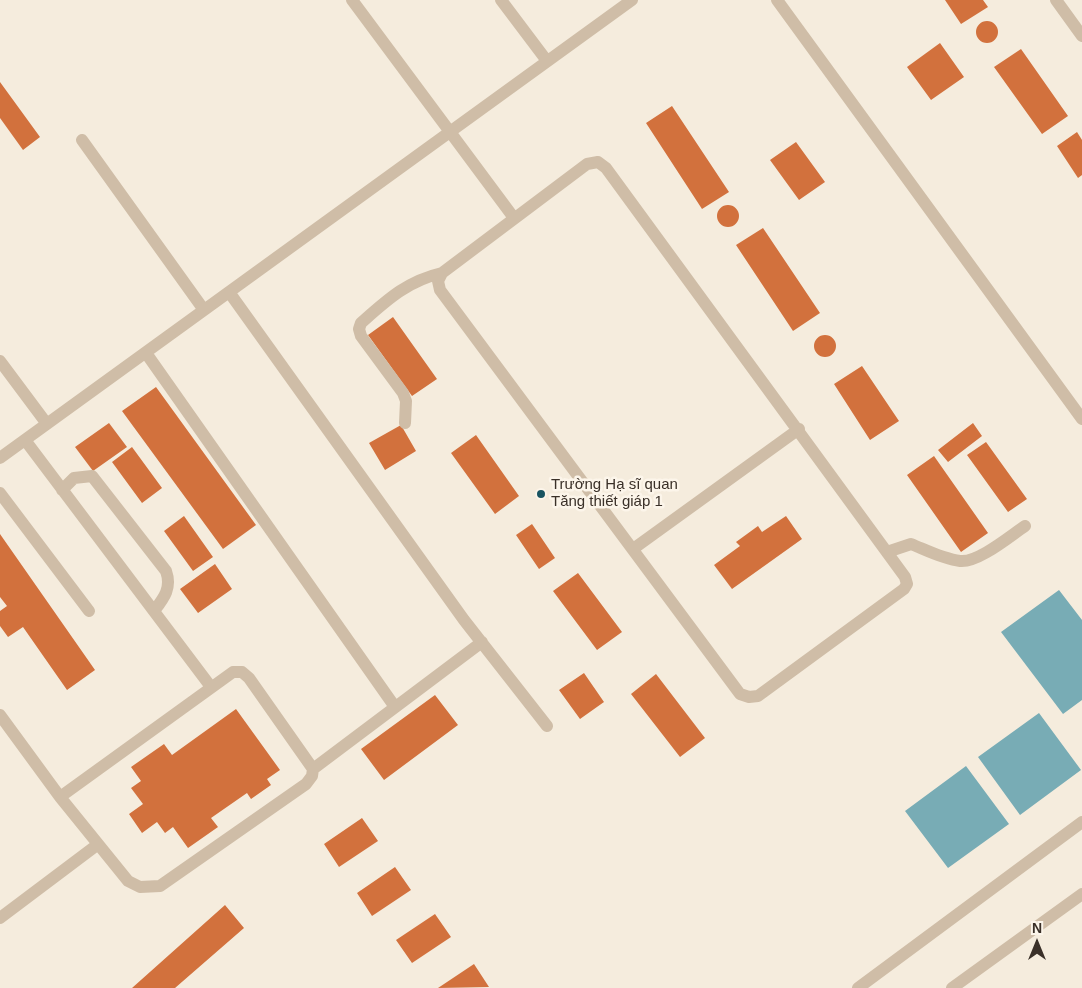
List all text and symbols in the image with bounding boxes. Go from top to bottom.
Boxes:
place label: Trường Hạ sĩ quan Tăng thiết giáp 1 [551,476,678,511]
marker: Trường Hạ sĩ quan Tăng thiết giáp 1 [535,488,547,500]
north arrow [1012,918,1062,968]
text: N [1032,920,1042,936]

